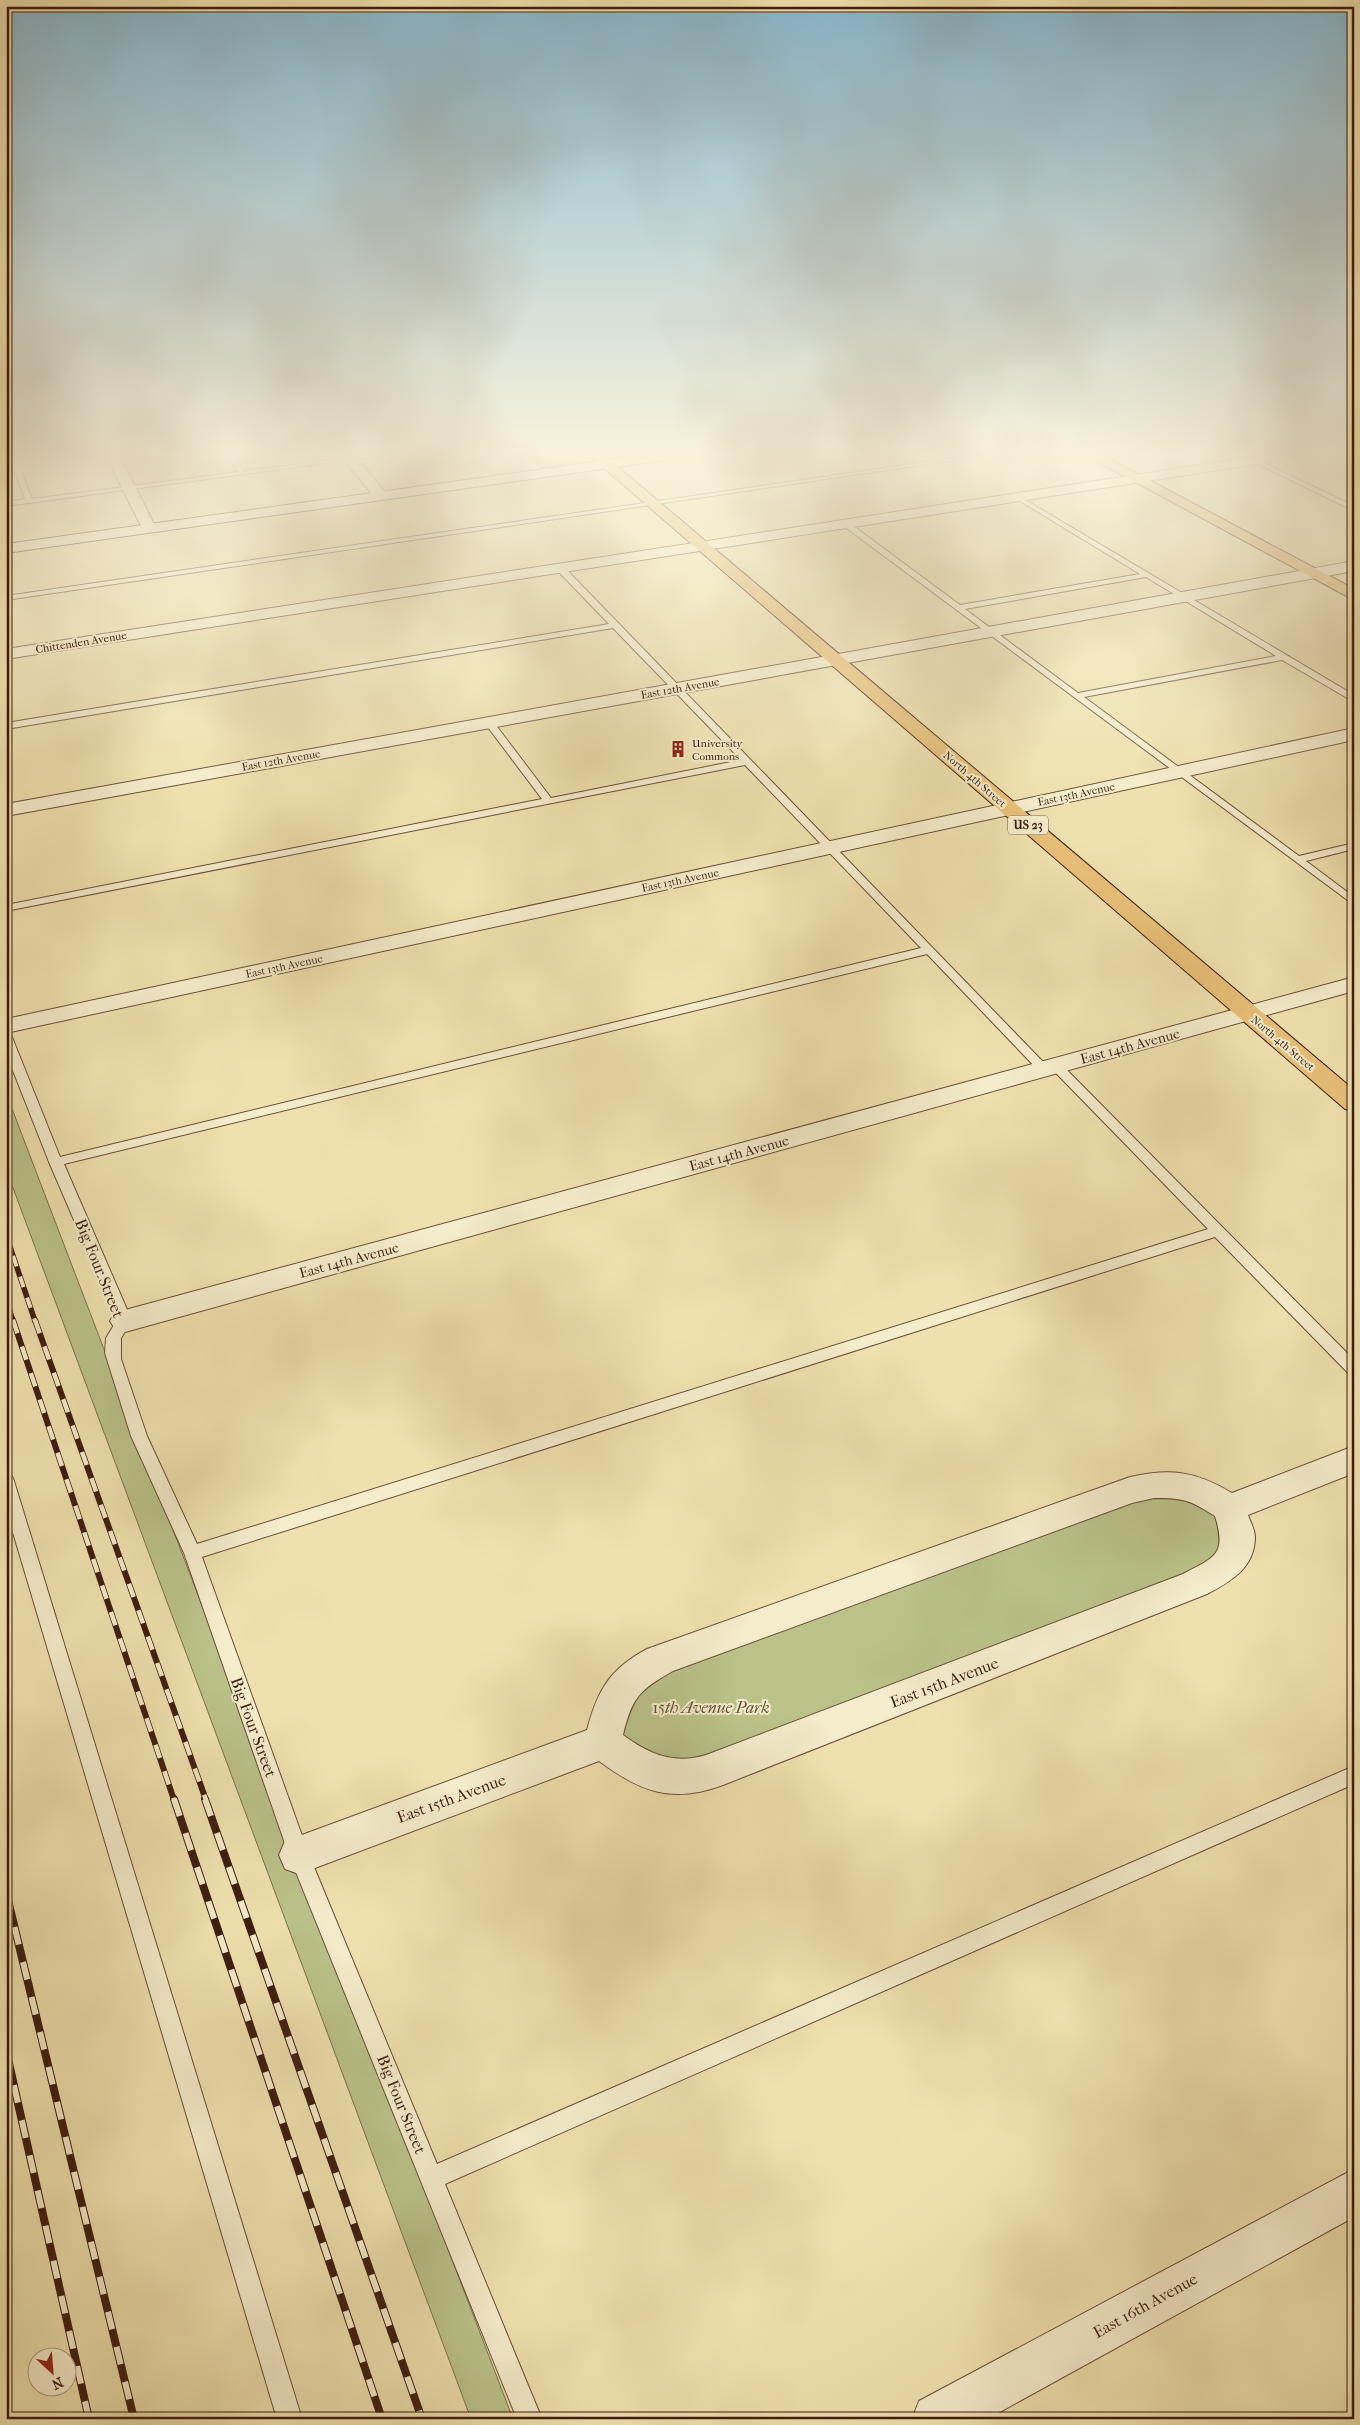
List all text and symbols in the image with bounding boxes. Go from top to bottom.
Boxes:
street label: Chittenden Avenue [35,629,128,656]
street label: East 12th Avenue [640,675,721,702]
place label: University Commons [692,737,744,763]
building icon: University Commons [668,739,688,759]
street label: East 12th Avenue [241,747,322,774]
street label: North 4th Street [941,749,1009,810]
street label: East 13th Avenue [1036,780,1116,809]
road number: US 23 [1008,816,1048,834]
street label: East 13th Avenue [640,866,720,895]
street label: East 13th Avenue [244,952,324,981]
street label: North 4th Street [1248,1013,1317,1074]
street label: East 14th Avenue [1078,1025,1182,1068]
street label: East 14th Avenue [687,1132,791,1175]
street label: Big Four Street [71,1216,128,1321]
street label: East 14th Avenue [297,1239,401,1282]
street label: East 15th Avenue [887,1653,1001,1712]
street label: Big Four Street [227,1675,281,1780]
park label: 15th Avenue Park [652,1698,770,1717]
street label: East 15th Avenue [394,1770,508,1827]
street label: Big Four Street [373,2052,430,2157]
street label: East 16th Avenue [1090,2269,1201,2342]
north arrow [28,2348,78,2398]
text: N [49,2373,66,2393]

